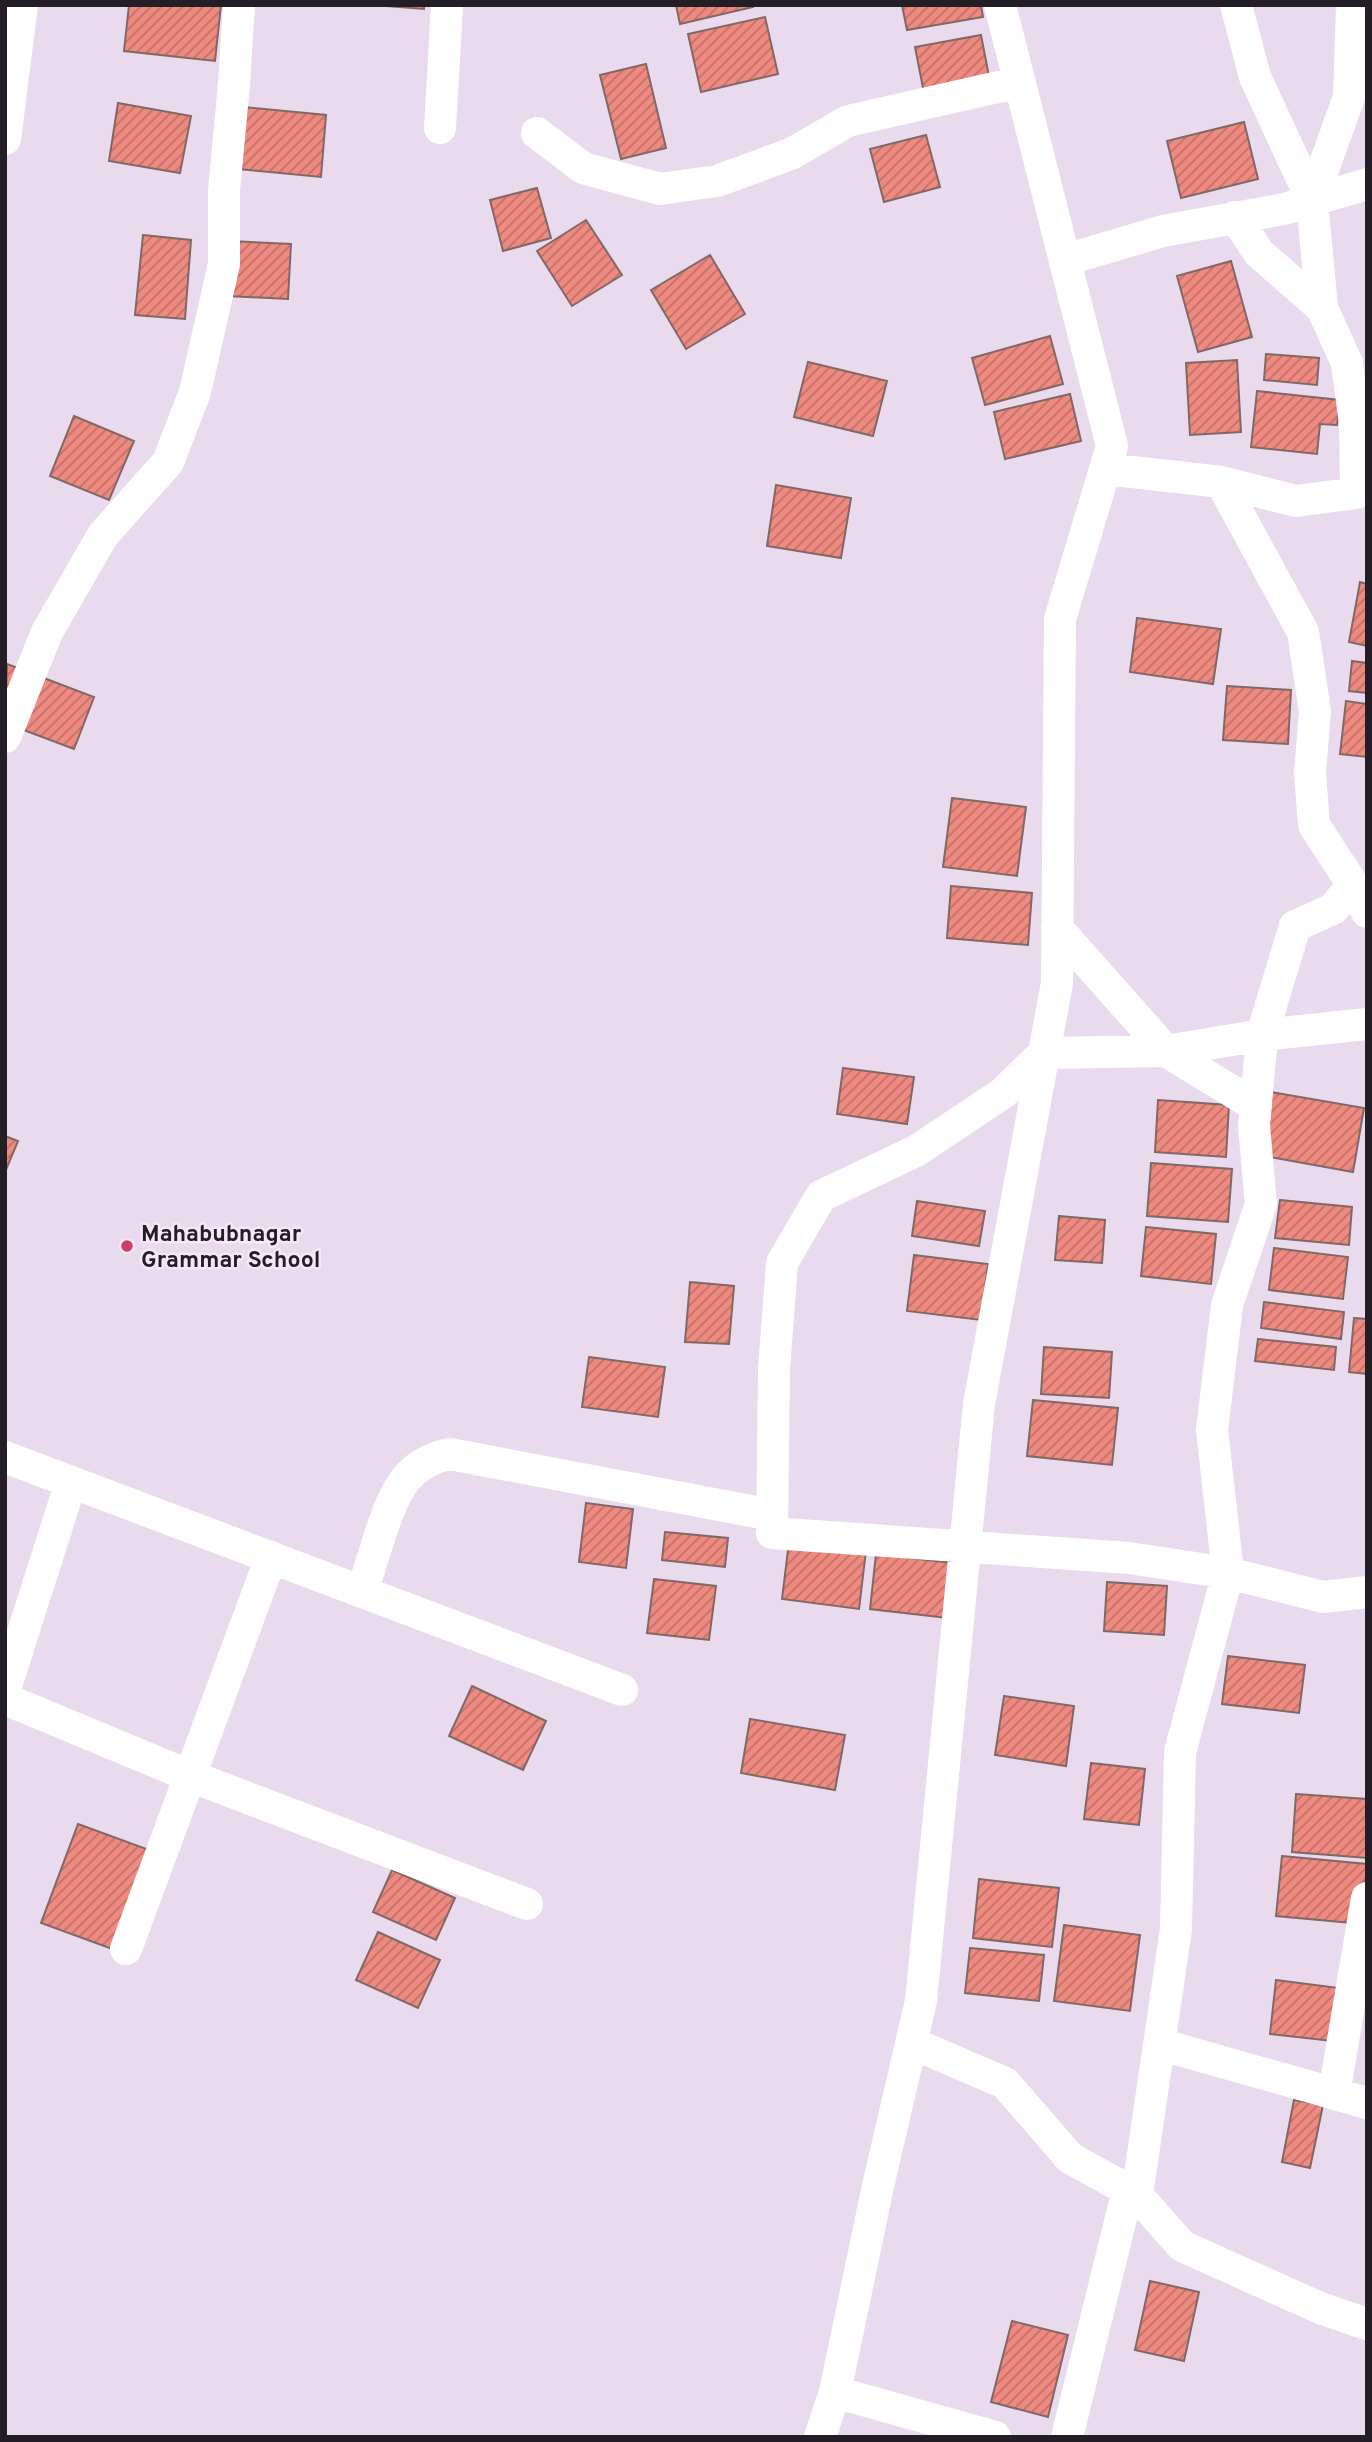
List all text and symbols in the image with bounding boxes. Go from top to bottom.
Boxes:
place label: Mahabubnagar Grammar School [141,1221,320,1276]
marker: Mahabubnagar Grammar School [119,1238,135,1254]

